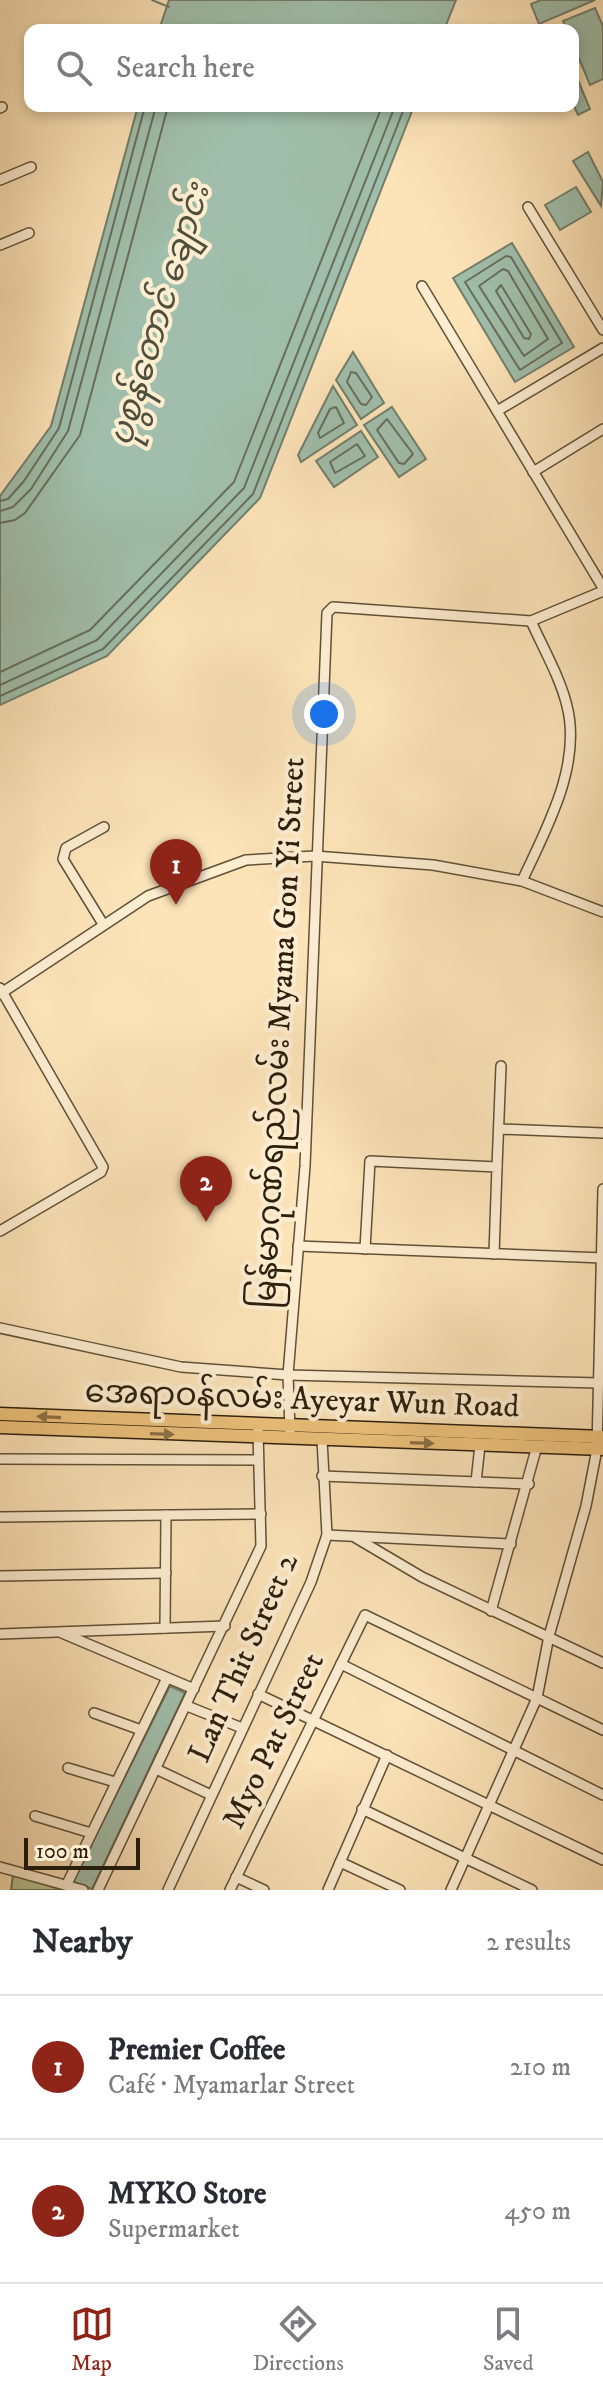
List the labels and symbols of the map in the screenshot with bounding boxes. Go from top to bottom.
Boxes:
water label: ပုစွန်တောင် ချောင်း [96,176,225,452]
your location [304,694,344,734]
street label: မြန်မာဂုဏ်ရည်လမ်း Myama Gon Yi Street [241,756,318,1310]
pin: 1 [150,839,202,905]
pin: 2 [180,1156,232,1222]
street label: အေရာဝန်လမ်း Ayeyar Wun Road [84,1367,520,1432]
one-way arrow [36,1410,61,1423]
one-way arrow [150,1428,175,1440]
one-way arrow [410,1436,435,1449]
street label: Lan Thit Street 2 [180,1547,308,1769]
street label: Myo Pat Street [214,1646,334,1836]
scale bar [24,1834,140,1870]

